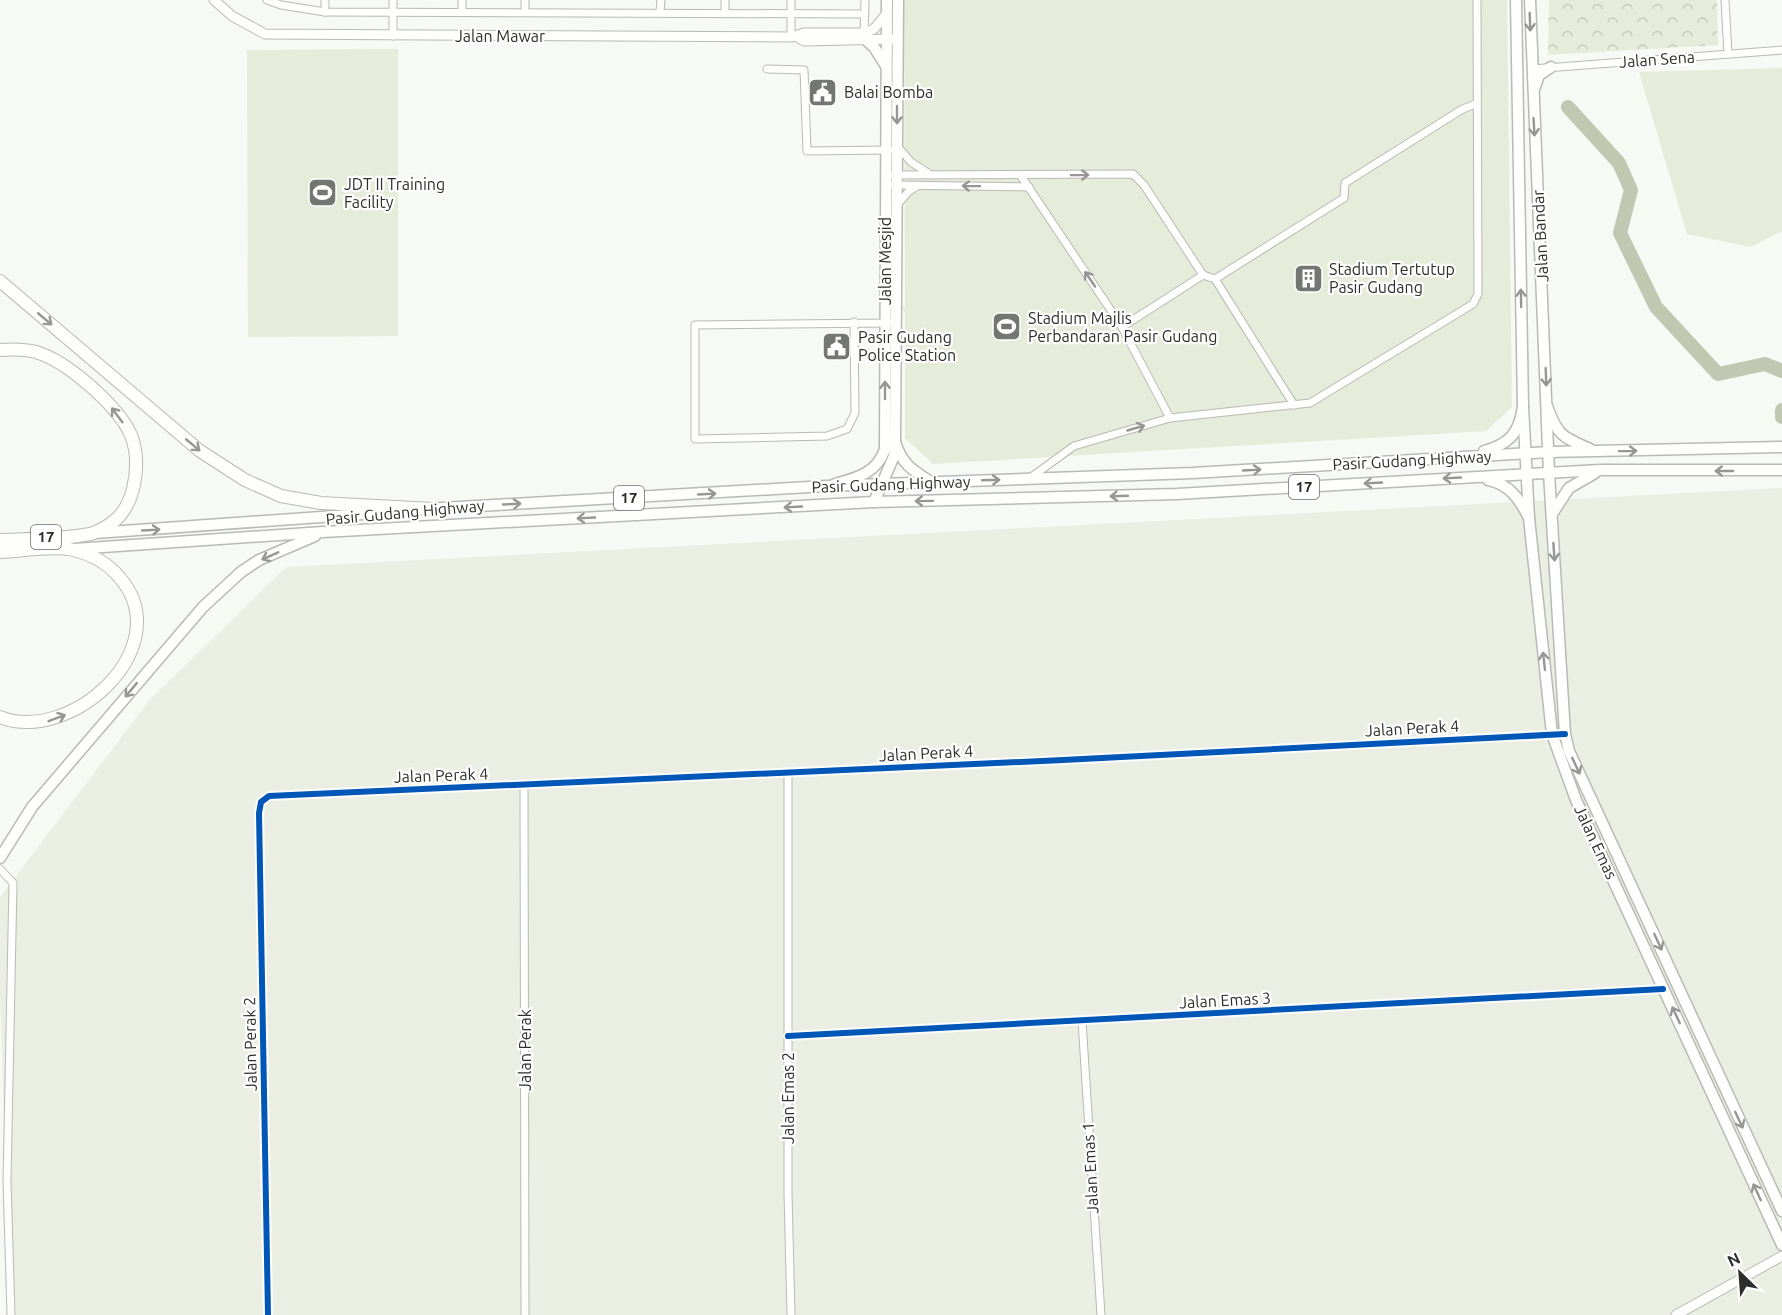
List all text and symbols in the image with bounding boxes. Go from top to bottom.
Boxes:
one-way arrow [1524,11,1536,31]
street label: Jalan Mawar [455,27,545,45]
street label: Jalan Sena [1619,47,1695,71]
public building icon: Balai Bomba [807,76,839,108]
place label: Balai Bomba [844,83,933,101]
one-way arrow [891,105,903,125]
one-way arrow [1529,116,1540,136]
one-way arrow [1069,170,1089,181]
place label: JDT II Training Facility [344,175,445,211]
sports icon: JDT II Training Facility [307,177,339,209]
one-way arrow [961,180,981,192]
street label: Jalan Bandar [1529,189,1551,283]
street label: Jalan Mesjid [876,217,894,305]
place label: Stadium Tertutup Pasir Gudang [1329,260,1455,296]
building icon: Stadium Tertutup Pasir Gudang [1292,262,1324,294]
one-way arrow [1084,271,1096,287]
one-way arrow [1515,289,1527,309]
place label: Stadium Majlis Perbandaran Pasir Gudang [1028,309,1217,345]
sports icon: Stadium Majlis Perbandaran Pasir Gudang [991,311,1023,343]
one-way arrow [37,312,53,325]
place label: Pasir Gudang Police Station [858,328,956,364]
public building icon: Pasir Gudang Police Station [821,330,853,362]
one-way arrow [1540,367,1552,387]
one-way arrow [879,381,891,401]
one-way arrow [111,408,124,424]
one-way arrow [1126,422,1145,433]
one-way arrow [185,438,200,452]
one-way arrow [1618,445,1638,457]
street label: Pasir Gudang Highway [1332,447,1492,473]
one-way arrow [1241,464,1261,475]
one-way arrow [1714,465,1734,477]
street label: Pasir Gudang Highway [811,472,971,496]
one-way arrow [1442,473,1462,484]
one-way arrow [980,475,1000,486]
road number: 17 [1289,475,1319,499]
one-way arrow [1363,477,1383,488]
road number: 17 [614,486,644,510]
one-way arrow [696,488,716,499]
one-way arrow [1109,490,1129,502]
street label: Pasir Gudang Highway [325,496,485,528]
one-way arrow [914,496,934,507]
one-way arrow [501,499,521,510]
one-way arrow [784,501,804,512]
one-way arrow [576,513,596,524]
road number: 17 [31,525,61,549]
one-way arrow [140,525,160,536]
one-way arrow [1549,541,1560,561]
one-way arrow [261,551,279,562]
one-way arrow [1539,652,1550,671]
one-way arrow [125,682,138,698]
one-way arrow [47,712,66,723]
street label: Jalan Perak 4 [1364,717,1460,739]
street label: Jalan Perak 4 [878,742,974,764]
one-way arrow [1571,756,1582,774]
street label: Jalan Perak 4 [393,764,489,786]
street label: Jalan Emas [1571,802,1621,882]
one-way arrow [1653,933,1665,951]
street label: Jalan Emas 3 [1179,989,1271,1011]
street label: Jalan Perak 2 [240,997,260,1091]
one-way arrow [1669,1006,1681,1024]
street label: Jalan Perak [516,1009,534,1091]
street label: Jalan Emas 2 [779,1052,797,1144]
one-way arrow [1733,1110,1745,1128]
street label: Jalan Emas 1 [1079,1122,1101,1214]
one-way arrow [1751,1183,1763,1201]
north arrow [1710,1243,1770,1303]
text: N [1724,1249,1743,1270]

